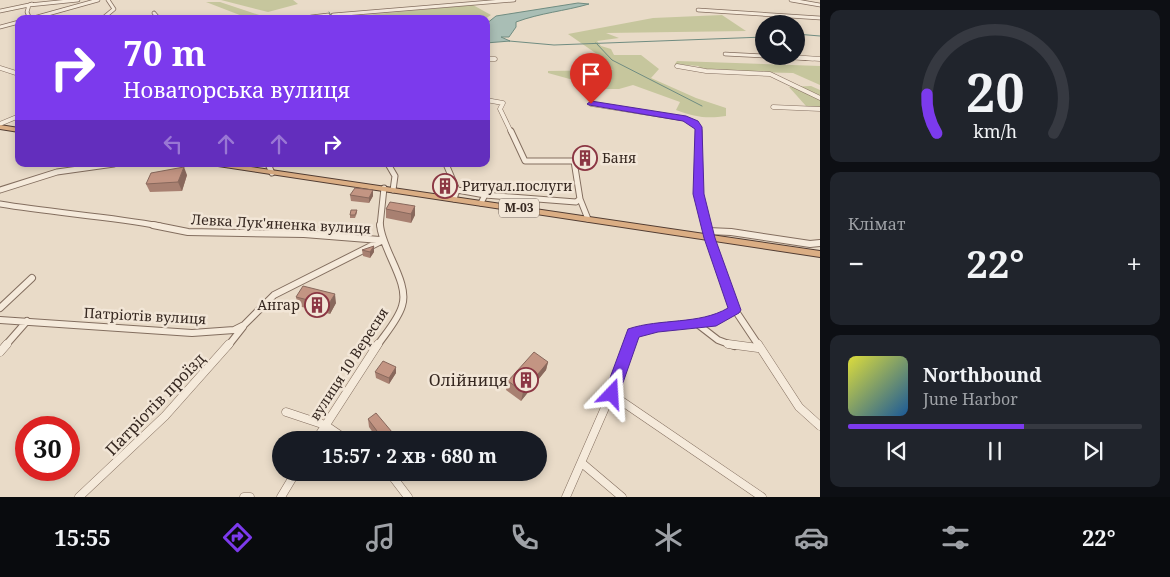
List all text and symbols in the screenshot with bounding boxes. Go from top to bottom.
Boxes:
map controls [755,15,805,65]
button: search [755,15,805,65]
text: 70 m [123,29,206,76]
icon: right [40,35,105,100]
pin [570,53,612,104]
text: 20 [966,56,1024,127]
icon: arrive [577,60,605,88]
text: Новаторська вулиця [123,74,350,104]
text: km/h [973,119,1017,143]
icon: left [159,130,187,158]
icon: ahead [212,130,240,158]
icon: ahead [265,130,293,158]
icon: right [318,130,346,158]
building icon: Баня [572,145,598,171]
place label: Баня [602,148,636,167]
building icon: Ритуал.послуги [432,173,458,199]
place label: Ритуал.послуги [462,176,572,195]
road number: М-03 [499,198,539,218]
street label: Левка Лук'яненка вулиця [191,209,371,238]
text: Клімат [848,213,905,235]
text: 22° [966,237,1024,289]
text: − [848,244,864,282]
text: + [1126,244,1142,282]
building icon: Ангар [304,292,330,318]
place label: Ангар [257,295,300,314]
street label: Патріотів вулиця [83,303,207,328]
street label: вулиця 10 Вересня [305,304,392,424]
street label: Патріотів проїзд [100,348,210,460]
text: Northbound [923,362,1042,388]
building icon: Олійниця [513,367,539,393]
position arrow [585,367,637,419]
place label: Олійниця [429,369,508,391]
text: June Harbor [923,388,1018,410]
speed limit sign: 30 [15,416,80,481]
icon: previous [883,437,911,465]
icon: pause [981,437,1009,465]
icon: next [1079,437,1107,465]
text: 15:57 · 2 хв · 680 m [322,443,497,469]
icon: directions [220,520,255,555]
icon: music [363,520,398,555]
icon: phone [507,520,542,555]
icon: climate [651,520,686,555]
icon: car [794,520,829,555]
icon: filters [938,520,973,555]
text: 15:55 [54,522,111,552]
text: 22° [1082,522,1116,552]

